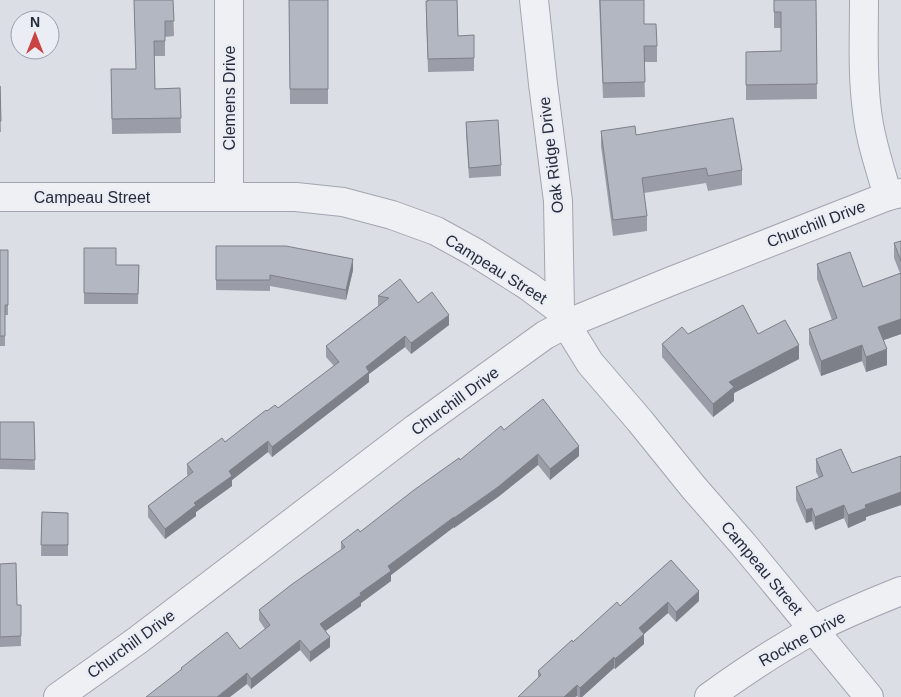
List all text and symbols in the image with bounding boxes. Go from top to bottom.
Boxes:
north arrow [10,10,60,60]
text: N [30,14,40,30]
street label: Clemens Drive [221,45,238,150]
street label: Oak Ridge Drive [535,96,567,214]
street label: Campeau Street [34,189,151,206]
street label: Churchill Drive [764,197,868,251]
street label: Campeau Street [442,231,550,307]
street label: Churchill Drive [408,363,502,438]
street label: Campeau Street [718,518,806,619]
street label: Churchill Drive [84,606,178,681]
street label: Rockne Drive [756,608,848,670]

